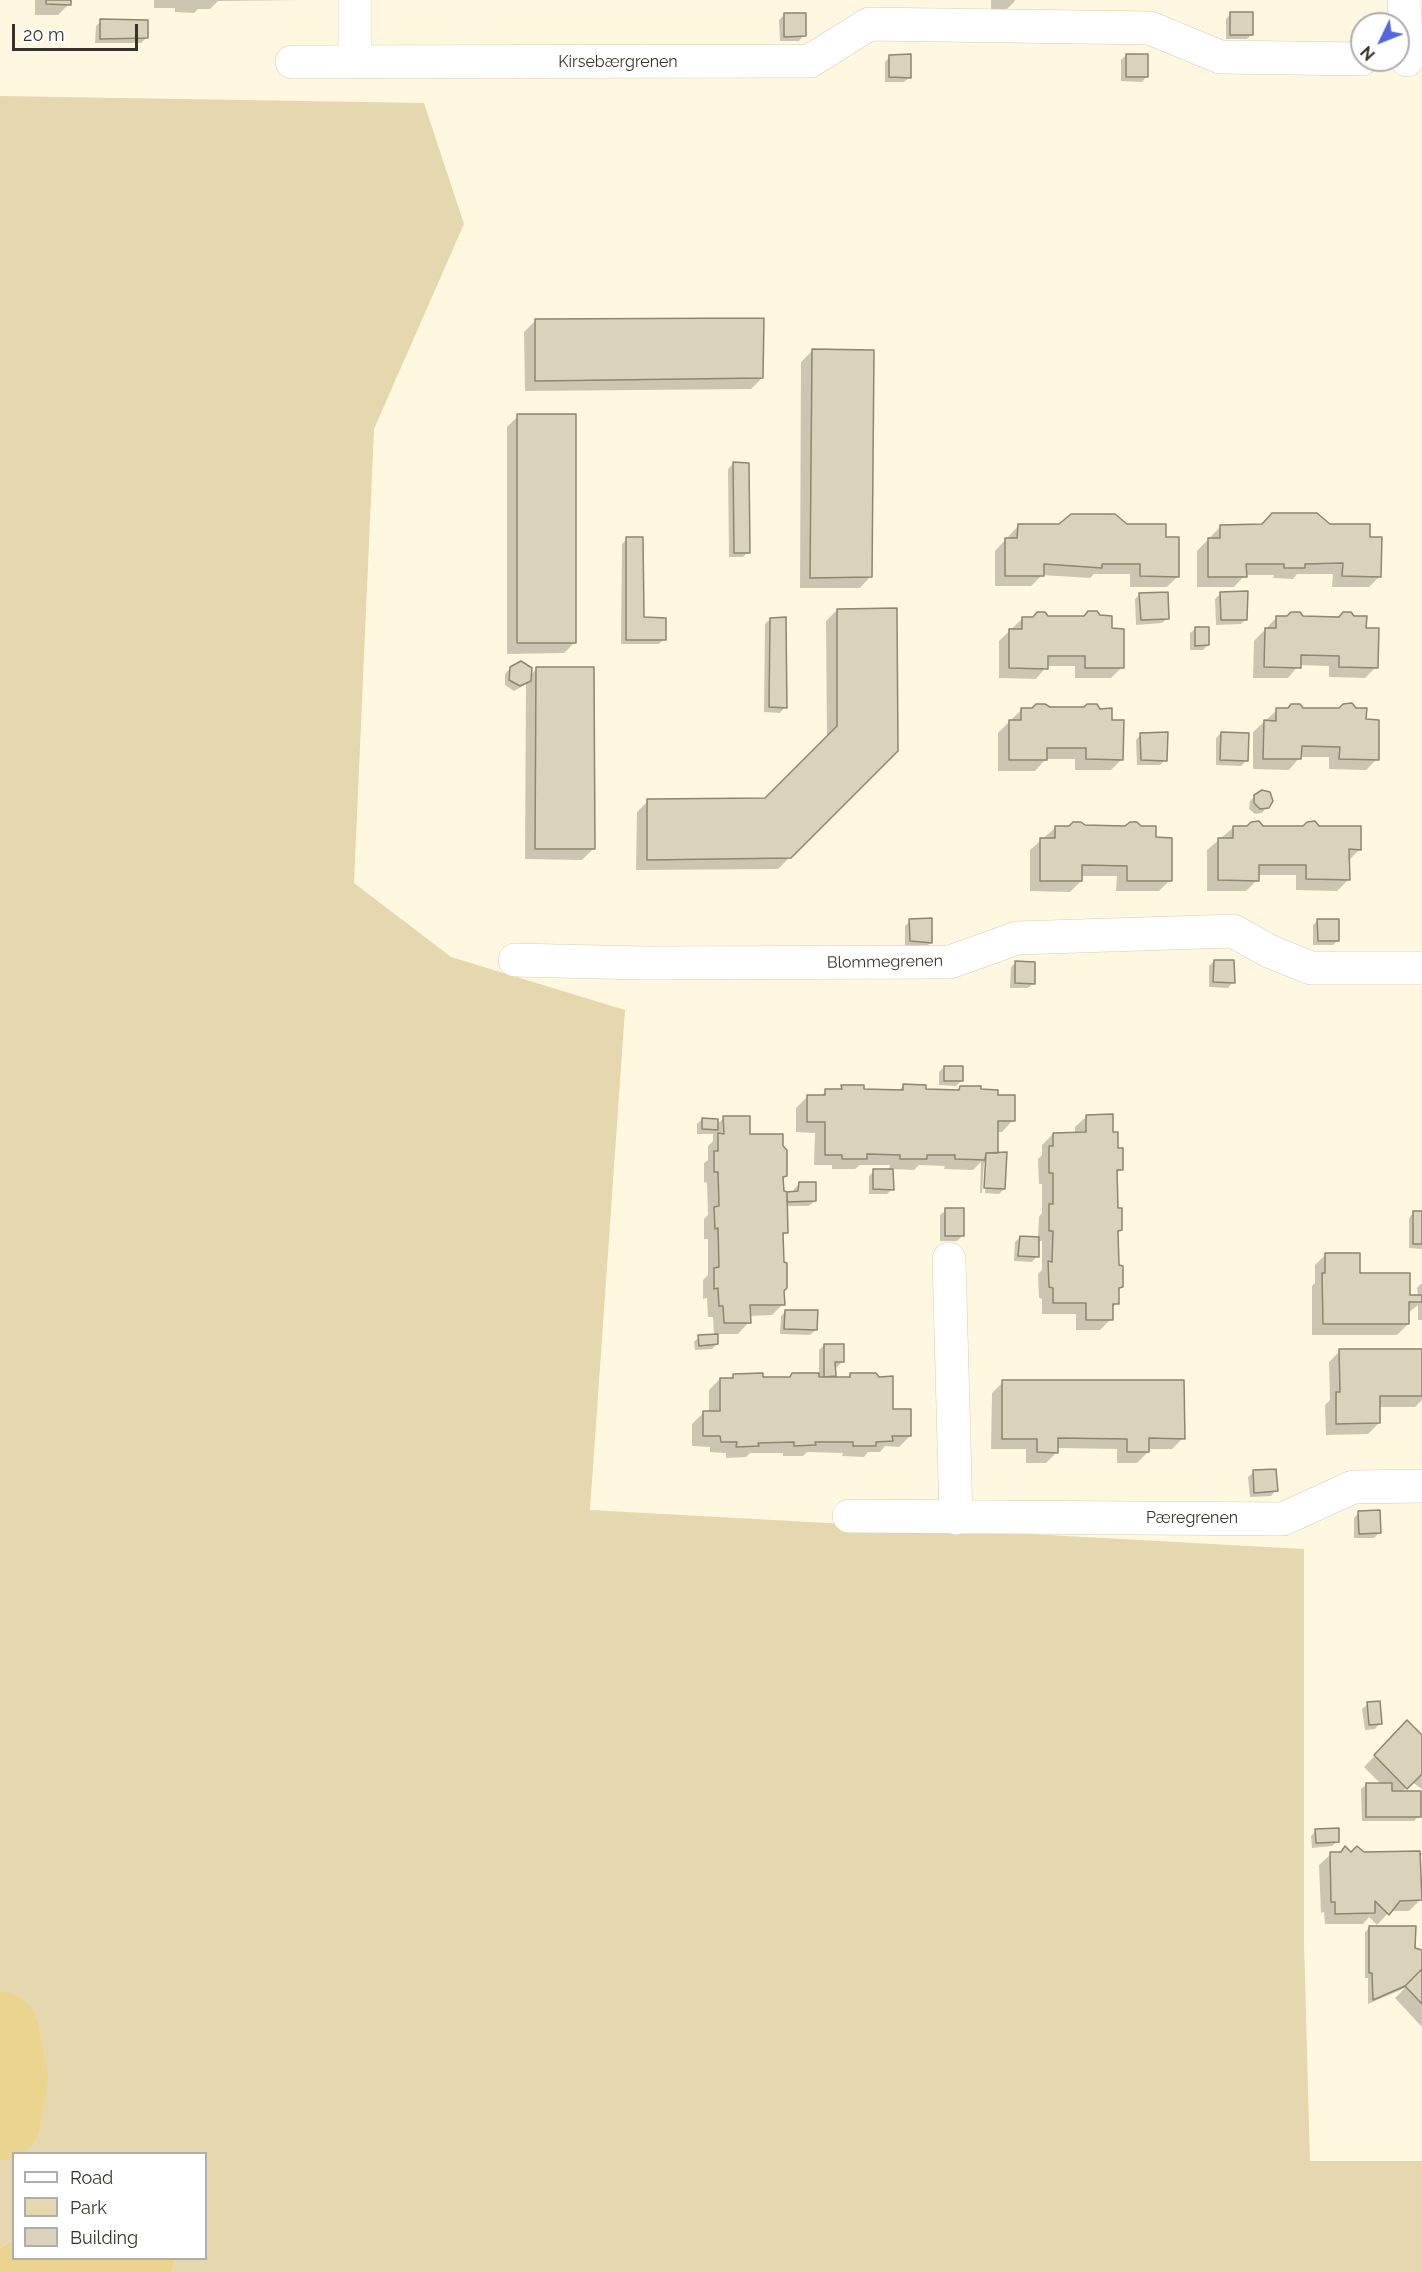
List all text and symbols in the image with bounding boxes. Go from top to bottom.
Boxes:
scale bar [15,12,141,50]
north arrow [1350,12,1410,72]
text: 20 m [23,24,65,45]
text: N [1357,42,1379,64]
street label: Kirsebærgrenen [558,52,678,72]
street label: Blommegrenen [827,951,943,973]
street label: Pæregrenen [1146,1508,1238,1528]
legend [12,2152,207,2260]
text: Road [70,2167,113,2188]
text: Park [70,2197,107,2218]
text: Building [70,2227,138,2248]

